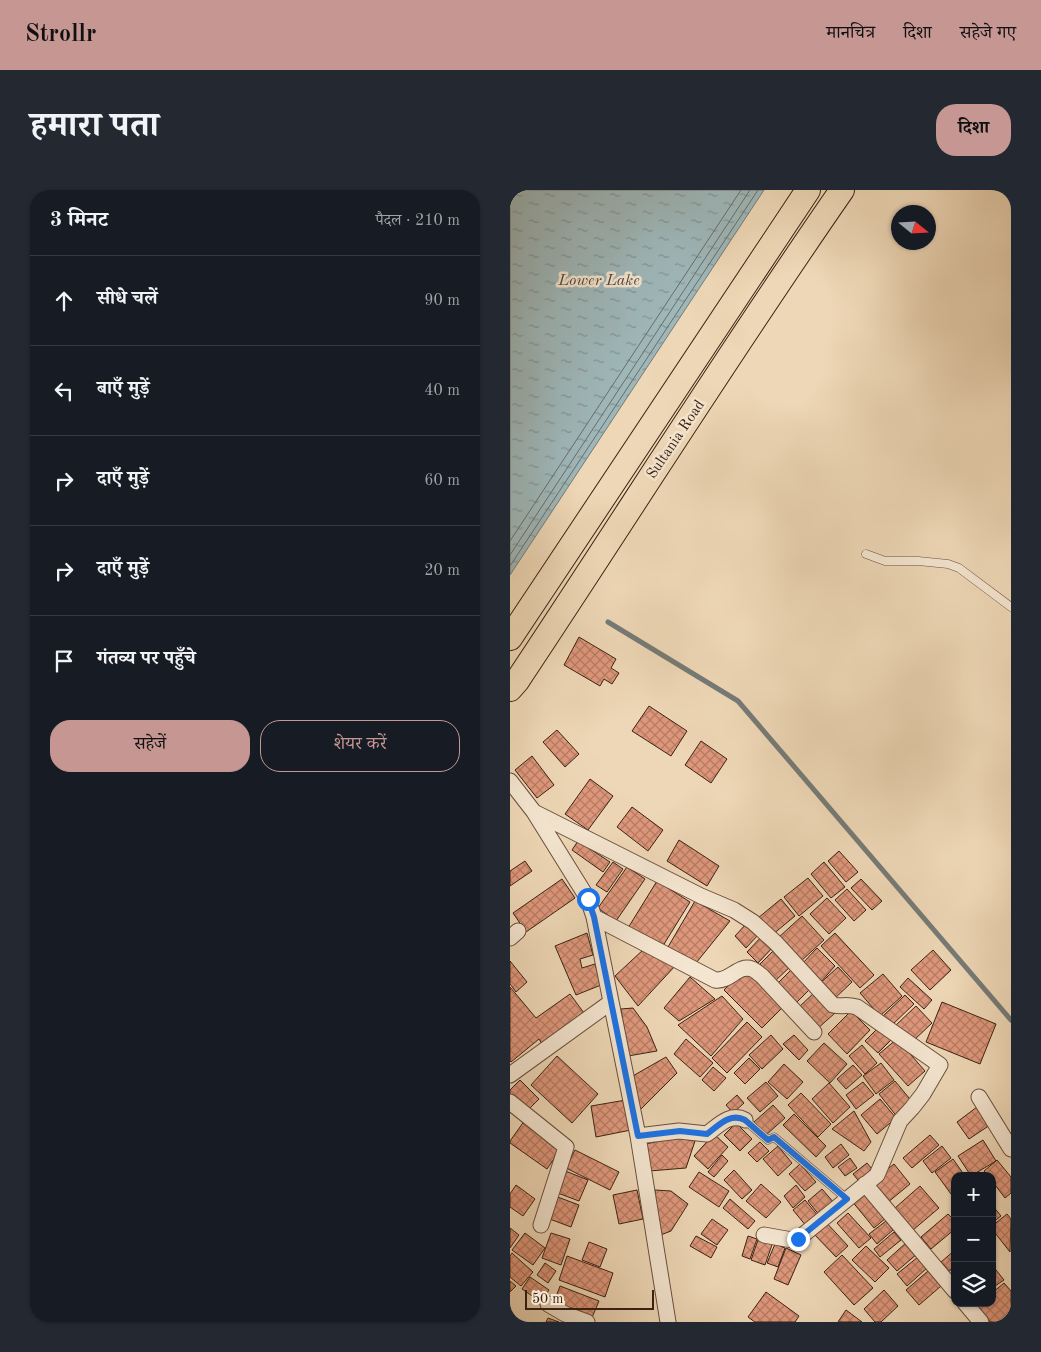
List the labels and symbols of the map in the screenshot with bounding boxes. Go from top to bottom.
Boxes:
north arrow [891,205,936,250]
water label: Lower Lake [557,273,640,289]
street label: Sultania Road [645,398,708,482]
route start [577,888,600,911]
route end [787,1228,810,1251]
scale bar [525,1287,654,1310]

